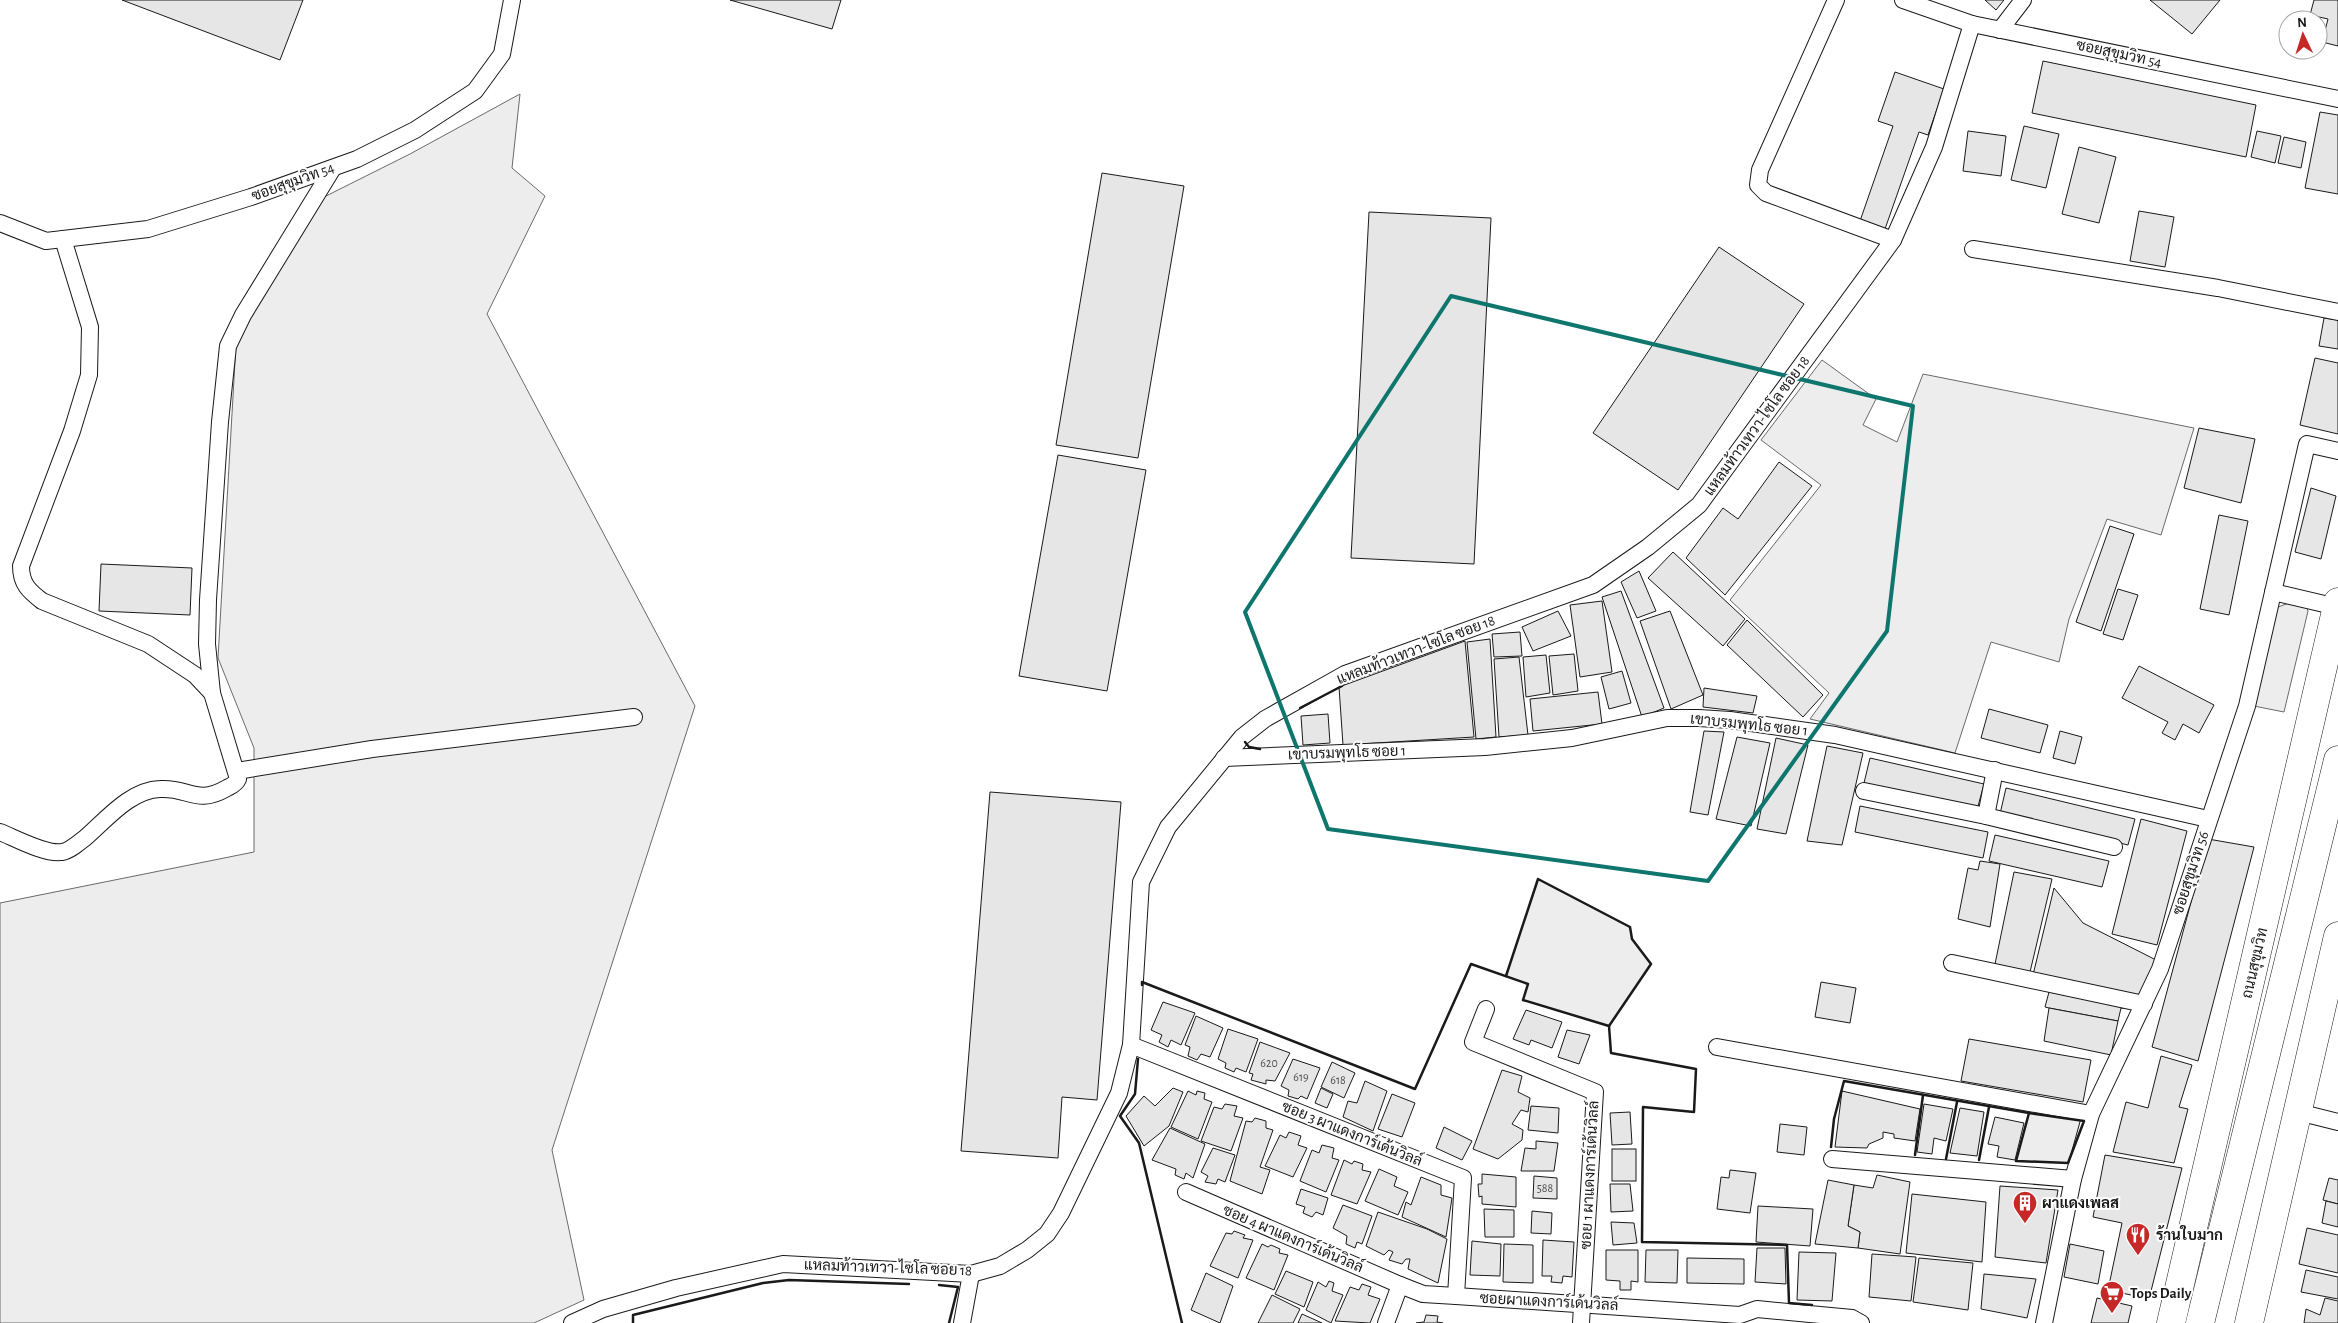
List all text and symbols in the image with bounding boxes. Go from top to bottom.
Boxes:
north arrow [2278,10,2328,60]
text: N [2297,16,2308,30]
street label: ซอยสุขุมวิท 54 [2074,36,2164,73]
street label: ซอยสุขุมวิท 54 [249,158,337,207]
street label: แหลมท้าวเทวา-ไซโล ซอย 18 [1699,352,1813,499]
street label: แหลมท้าวเทวา-ไซโล ซอย 18 [1334,610,1497,687]
street label: เขาบรมพุทโธ ซอย 1 [1689,708,1809,742]
street label: เขาบรมพุทโธ ซอย 1 [1288,740,1406,766]
street label: ซอยสุขุมวิท 56 [2169,829,2214,918]
street label: ถนนสุขุมวิท [2238,926,2273,1001]
house number: 620 [1260,1057,1278,1069]
house number: 619 [1293,1071,1309,1083]
house number: 618 [1330,1074,1346,1086]
street label: ซอย 3 ผาแดงการ์เด้นวิลล์ [1280,1096,1426,1169]
street label: ซอย 1 ผาแดงการ์เด้นวิลล์ [1576,1100,1601,1250]
house number: 588 [1537,1182,1554,1194]
building icon: ผาแดงเพลส [2012,1190,2038,1224]
place label: ผาแดงเพลส [2042,1196,2119,1211]
street label: ซอย 4 ผาแดงการ์เด้นวิลล์ [1221,1200,1367,1275]
restaurant icon: ร้านใบมาก [2125,1222,2151,1256]
place label: ร้านใบมาก [2156,1225,2223,1243]
street label: แหลมท้าวเทวา-ไซโล ซอย 18 [804,1255,972,1278]
supermarket icon: Tops Daily [2099,1280,2125,1314]
place label: Tops Daily [2130,1286,2192,1301]
street label: ซอยผาแดงการ์เด้นวิลล์ [1479,1288,1619,1313]

